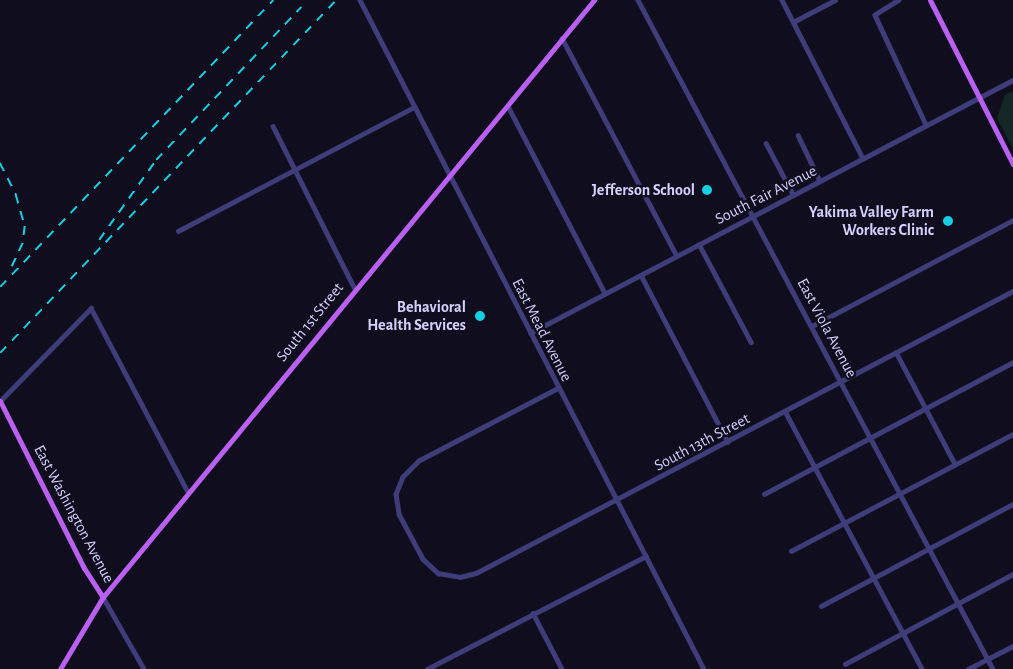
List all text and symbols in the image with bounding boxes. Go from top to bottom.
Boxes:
street label: South Fair Avenue [712,161,820,229]
place label: Jefferson School [592,180,695,200]
marker: Jefferson School [700,183,714,197]
place label: Yakima Valley Farm Workers Clinic [809,202,934,240]
marker: Yakima Valley Farm Workers Clinic [939,212,957,230]
street label: East Mead Avenue [508,275,576,385]
street label: East Viola Avenue [793,275,861,381]
street label: South 1st Street [272,279,348,365]
place label: Behavioral Health Services [367,297,466,335]
marker: Behavioral Health Services [471,307,489,325]
street label: South 13th Street [651,409,753,475]
street label: East Washington Avenue [29,442,119,586]

